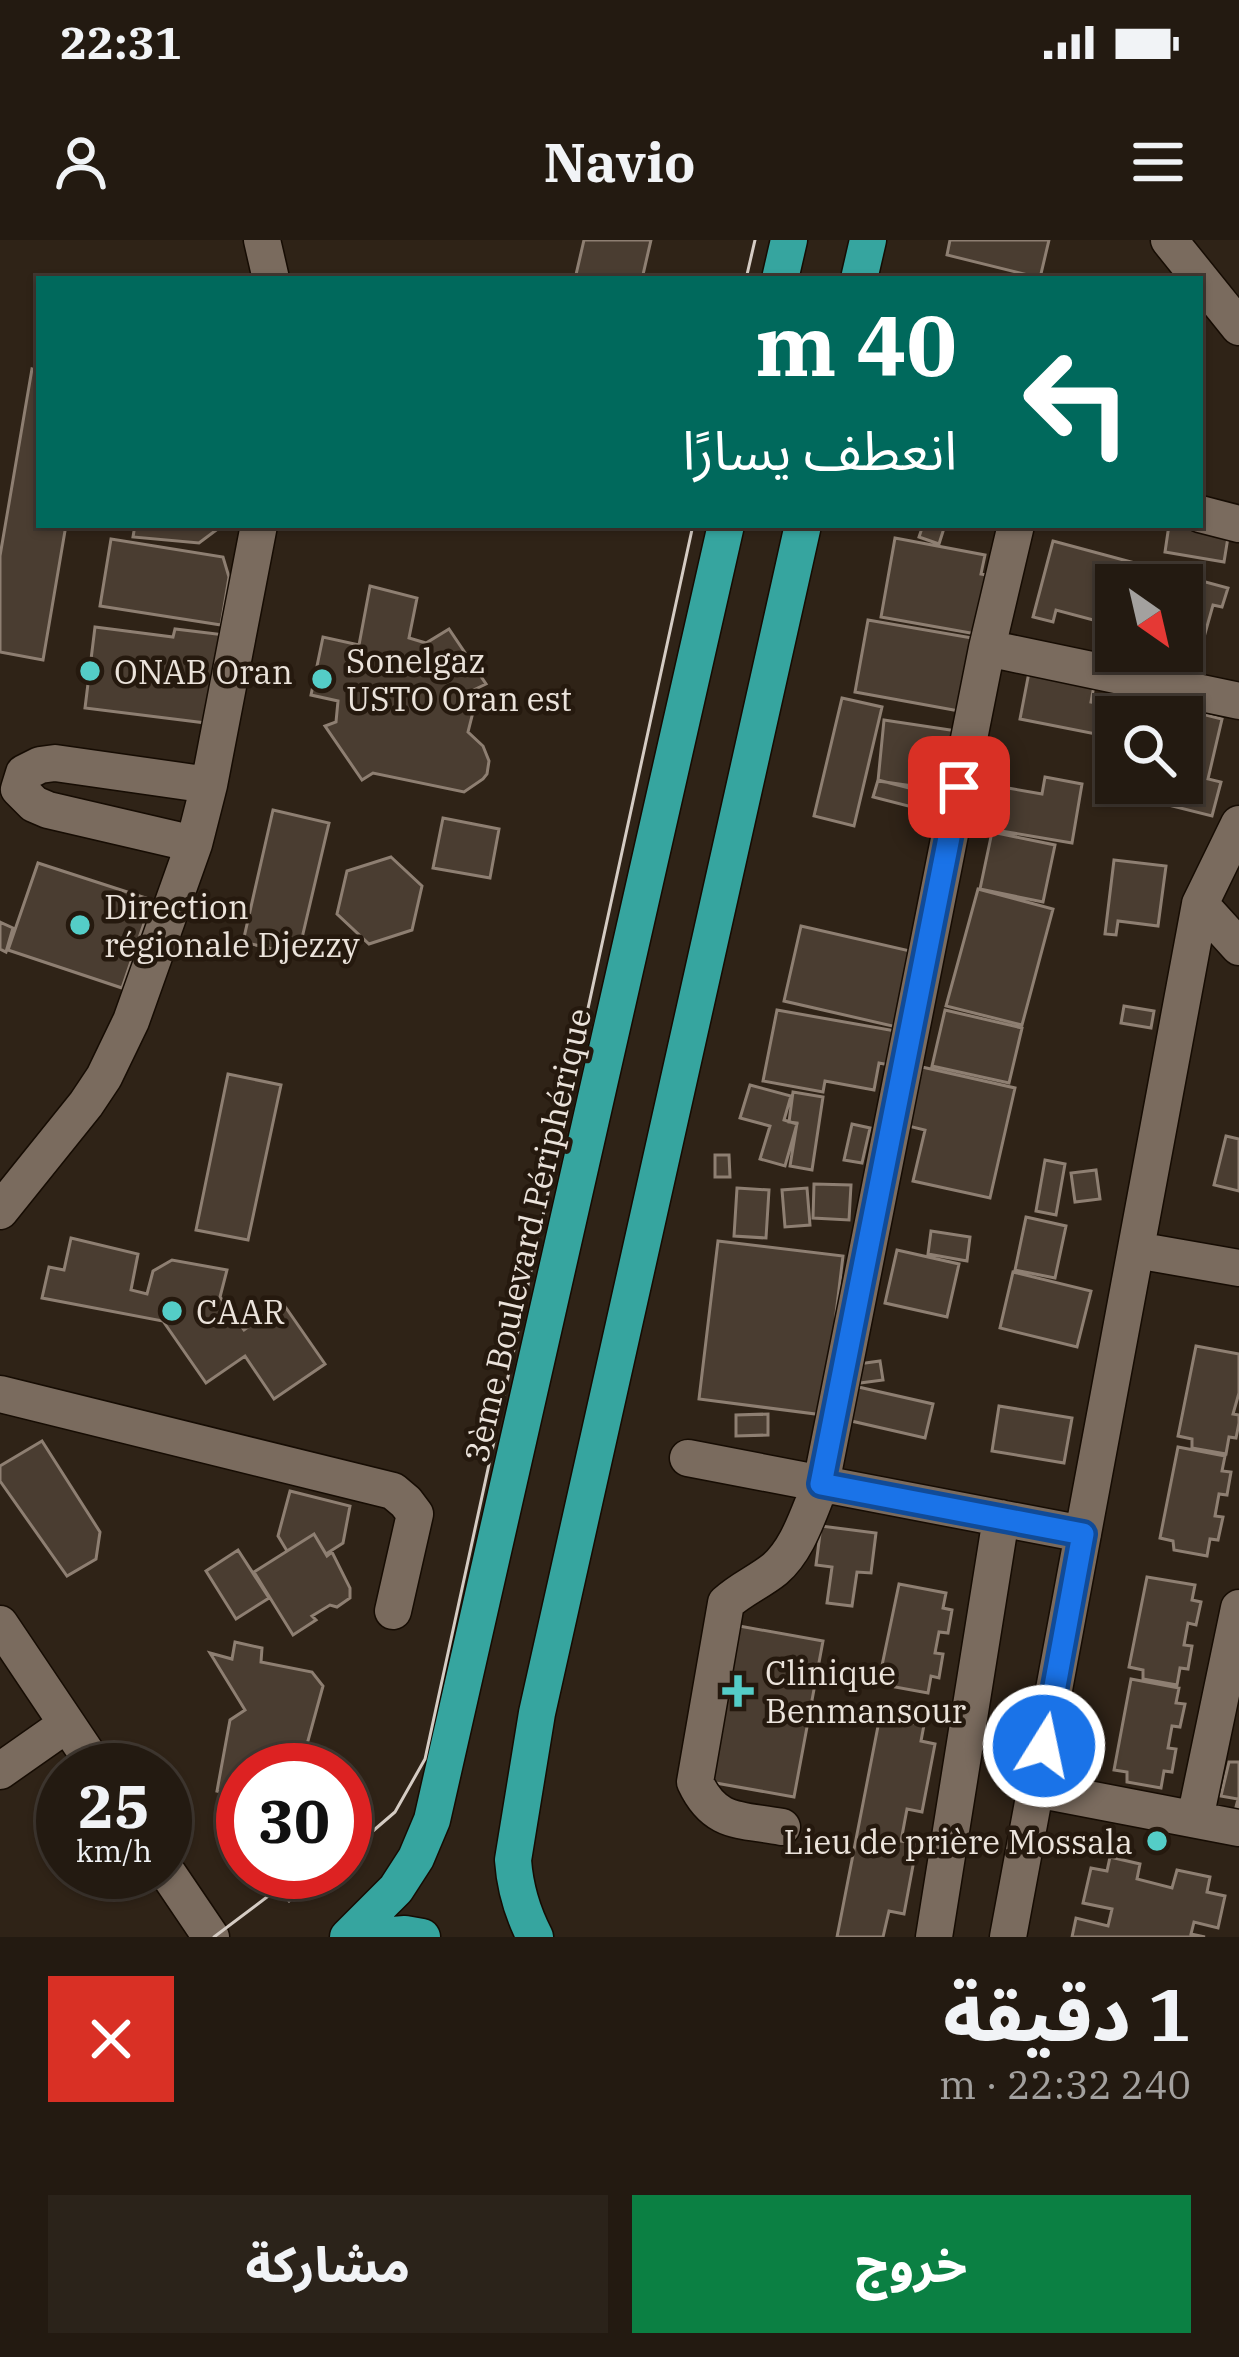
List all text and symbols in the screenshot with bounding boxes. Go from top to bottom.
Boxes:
text: 22:31 [60,13,182,71]
text: Navio [544,127,696,197]
icon: person [48,129,114,195]
icon: menu [1125,129,1191,195]
text: 40 m [755,290,957,399]
icon: left [999,324,1155,480]
text: انعطف يسارًا [682,415,957,485]
north arrow [1095,564,1203,672]
map controls [1095,564,1203,804]
place label: Sonelgaz USTO Oran est [346,639,572,720]
place label: ONAB Oran [114,650,293,693]
marker: ONAB Oran [77,658,103,684]
marker: Sonelgaz USTO Oran est [309,666,335,692]
button: search [1095,696,1203,804]
pin [908,736,1010,838]
icon: arrive [926,754,992,820]
place label: Direction régionale Djezzy [104,885,360,966]
marker: Direction régionale Djezzy [67,912,93,938]
street label: 3ème Boulevard Périphérique [454,1004,600,1466]
place label: CAAR [196,1290,285,1333]
marker: CAAR [159,1298,185,1324]
place label: Clinique Benmansour [765,1651,967,1732]
marker: Clinique Benmansour [722,1675,754,1707]
position arrow [981,1683,1107,1809]
speed limit sign: 30 [216,1743,372,1899]
text: 25 [78,1766,150,1845]
place label: Lieu de prière Mossala [784,1820,1133,1863]
marker: Lieu de prière Mossala [1144,1828,1170,1854]
text: km/h [76,1831,152,1870]
text: 1 دقيقة [943,1967,1191,2061]
button: close [48,1976,174,2102]
text: 240 m · 22:32 [939,2059,1191,2110]
button: مشاركة [48,2195,608,2333]
button: خروج [632,2195,1191,2333]

